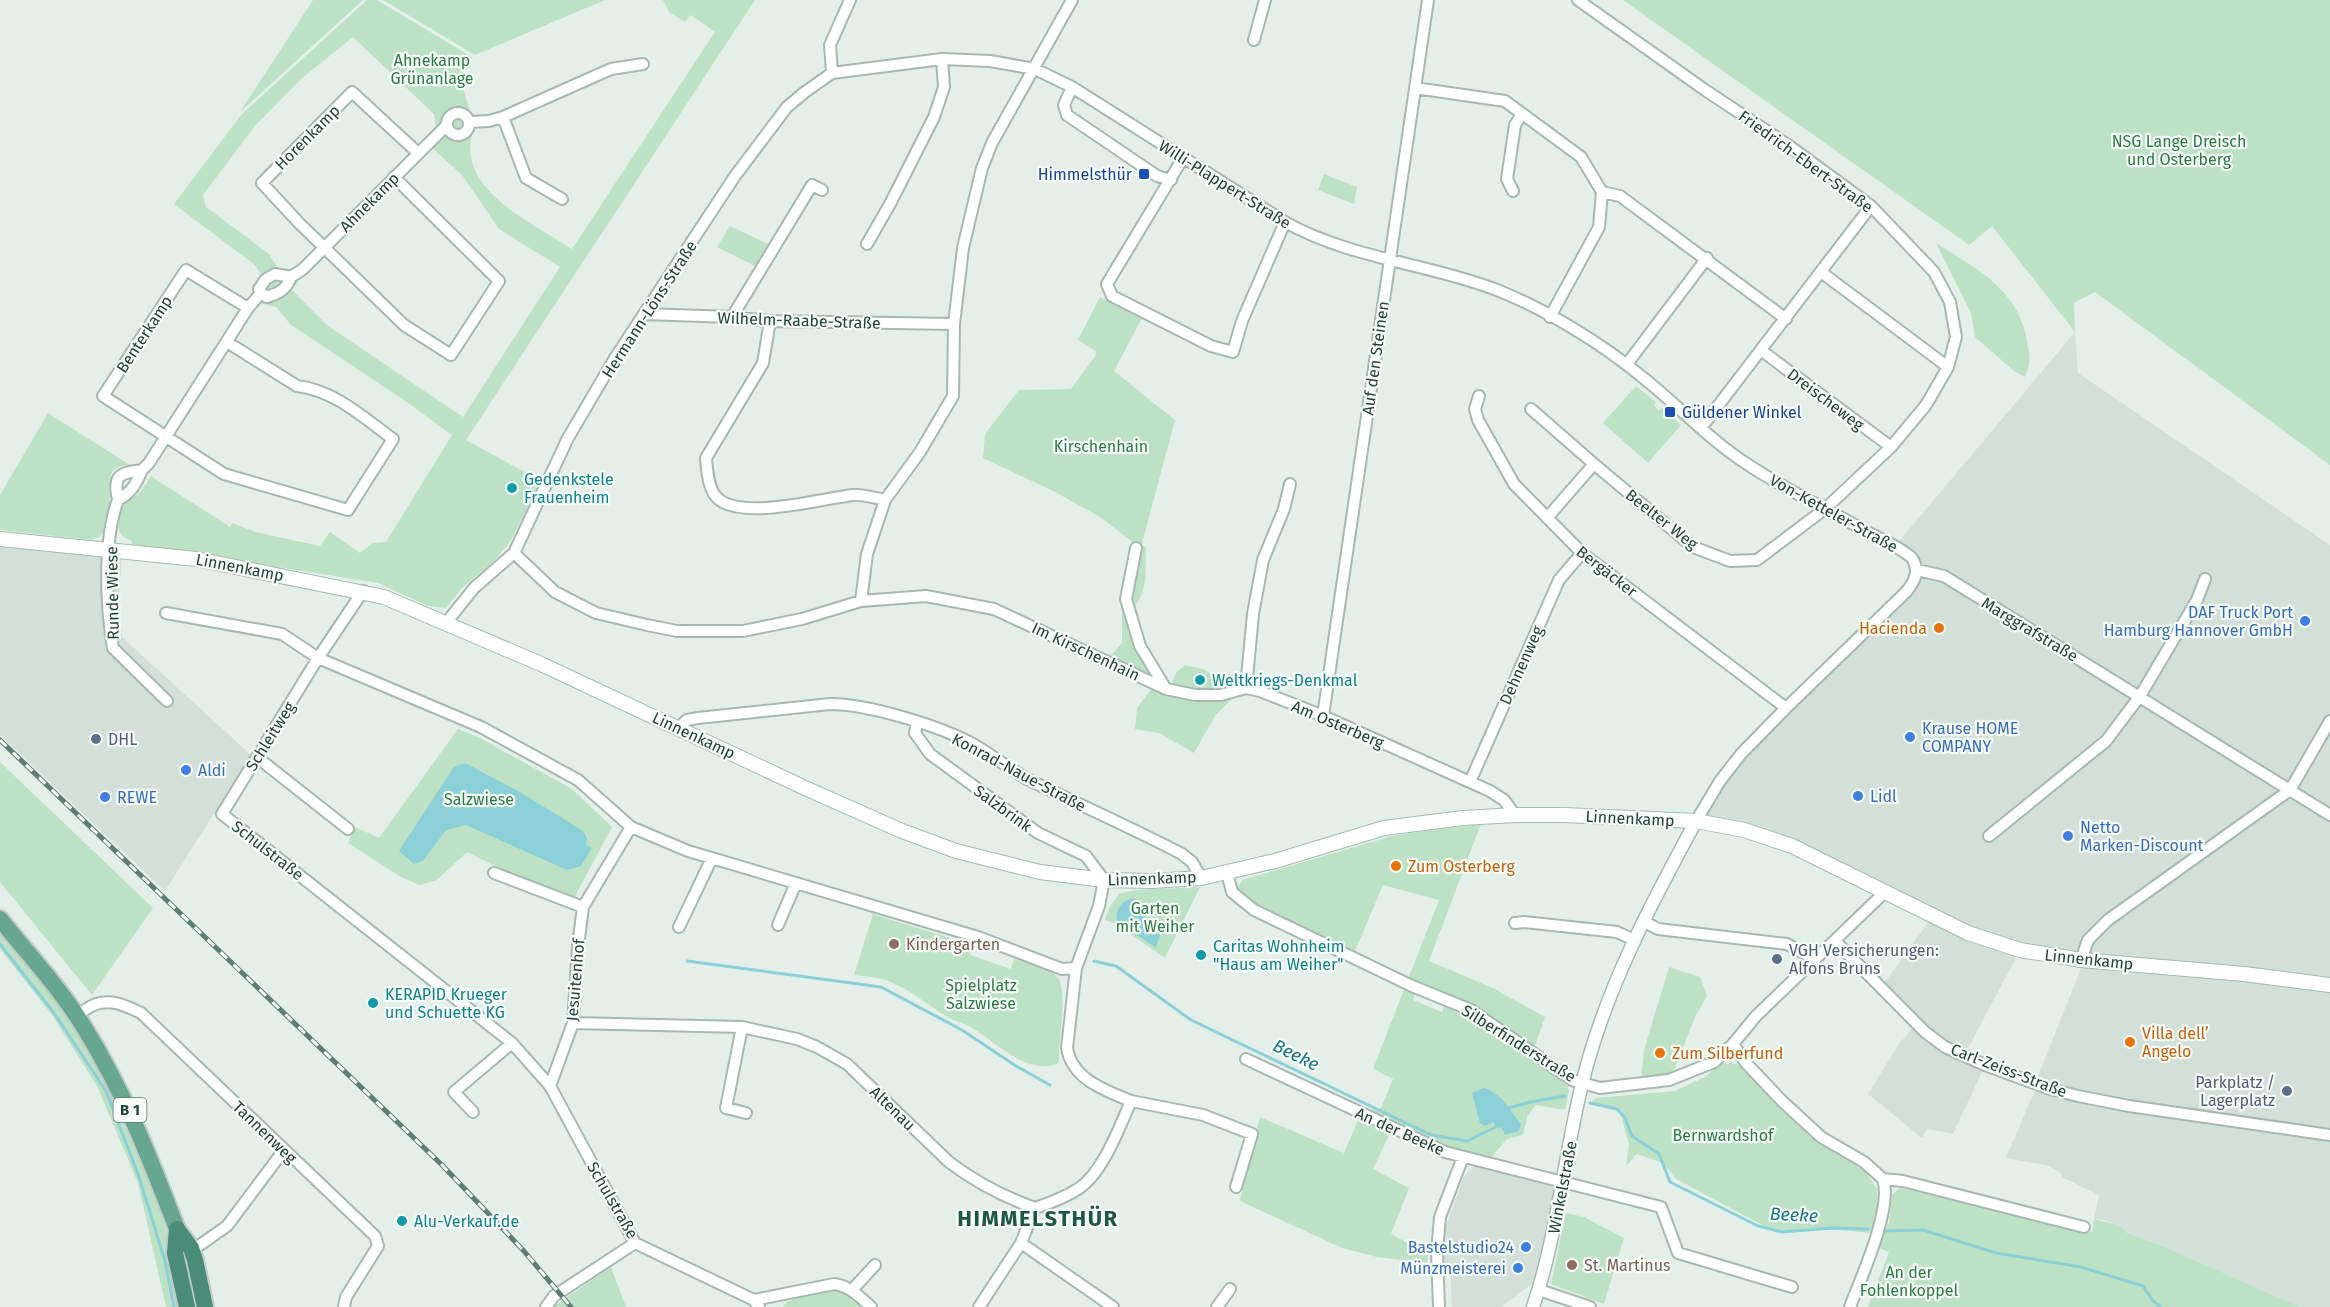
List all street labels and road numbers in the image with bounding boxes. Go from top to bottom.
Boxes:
street label: Horenkamp [271,101,344,174]
street label: Friedrich-Ebert-Straße [1735,106,1877,217]
street label: Willi-Plappert-Straße [1155,136,1294,233]
street label: Ahnekamp [336,169,403,236]
street label: Hermann-Löns-Straße [598,237,701,381]
street label: Benterkamp [112,292,176,376]
street label: Auf den Steinen [1358,300,1393,416]
street label: Wilhelm-Raabe-Straße [717,308,881,333]
street label: Dreischeweg [1784,364,1868,435]
street label: Von-Ketteler-Straße [1766,470,1901,557]
street label: Beelter Weg [1622,485,1702,554]
street label: Bergäcker [1573,542,1641,601]
street label: Runde Wiese [102,546,123,640]
street label: Linnenkamp [194,550,285,585]
street label: Marggrafstraße [1978,593,2081,666]
street label: Im Kirschenhain [1029,618,1143,685]
street label: Dehnenweg [1496,622,1548,708]
street label: Am Osterberg [1289,696,1388,753]
street label: Schleitweg [242,698,299,774]
street label: Linnenkamp [649,708,738,763]
street label: Konrad-Naue-Straße [949,729,1089,816]
street label: Salzbrink [970,781,1036,836]
street label: Linnenkamp [1585,807,1675,830]
street label: Schulstraße [228,817,307,884]
street label: Linnenkamp [1107,867,1197,890]
street label: Jesuitenhof [562,936,589,1022]
street label: Linnenkamp [2044,945,2134,974]
street label: Silberfinderstraße [1458,1001,1579,1086]
street label: Carl-Zeiss-Straße [1948,1040,2070,1101]
street label: Altenau [866,1082,919,1134]
street label: Tannenweg [229,1097,301,1168]
road number: B 1 [114,1098,146,1122]
street label: An der Beeke [1352,1103,1447,1160]
street label: Winkelstraße [1544,1139,1581,1235]
street label: Schulstraße [583,1158,642,1242]

